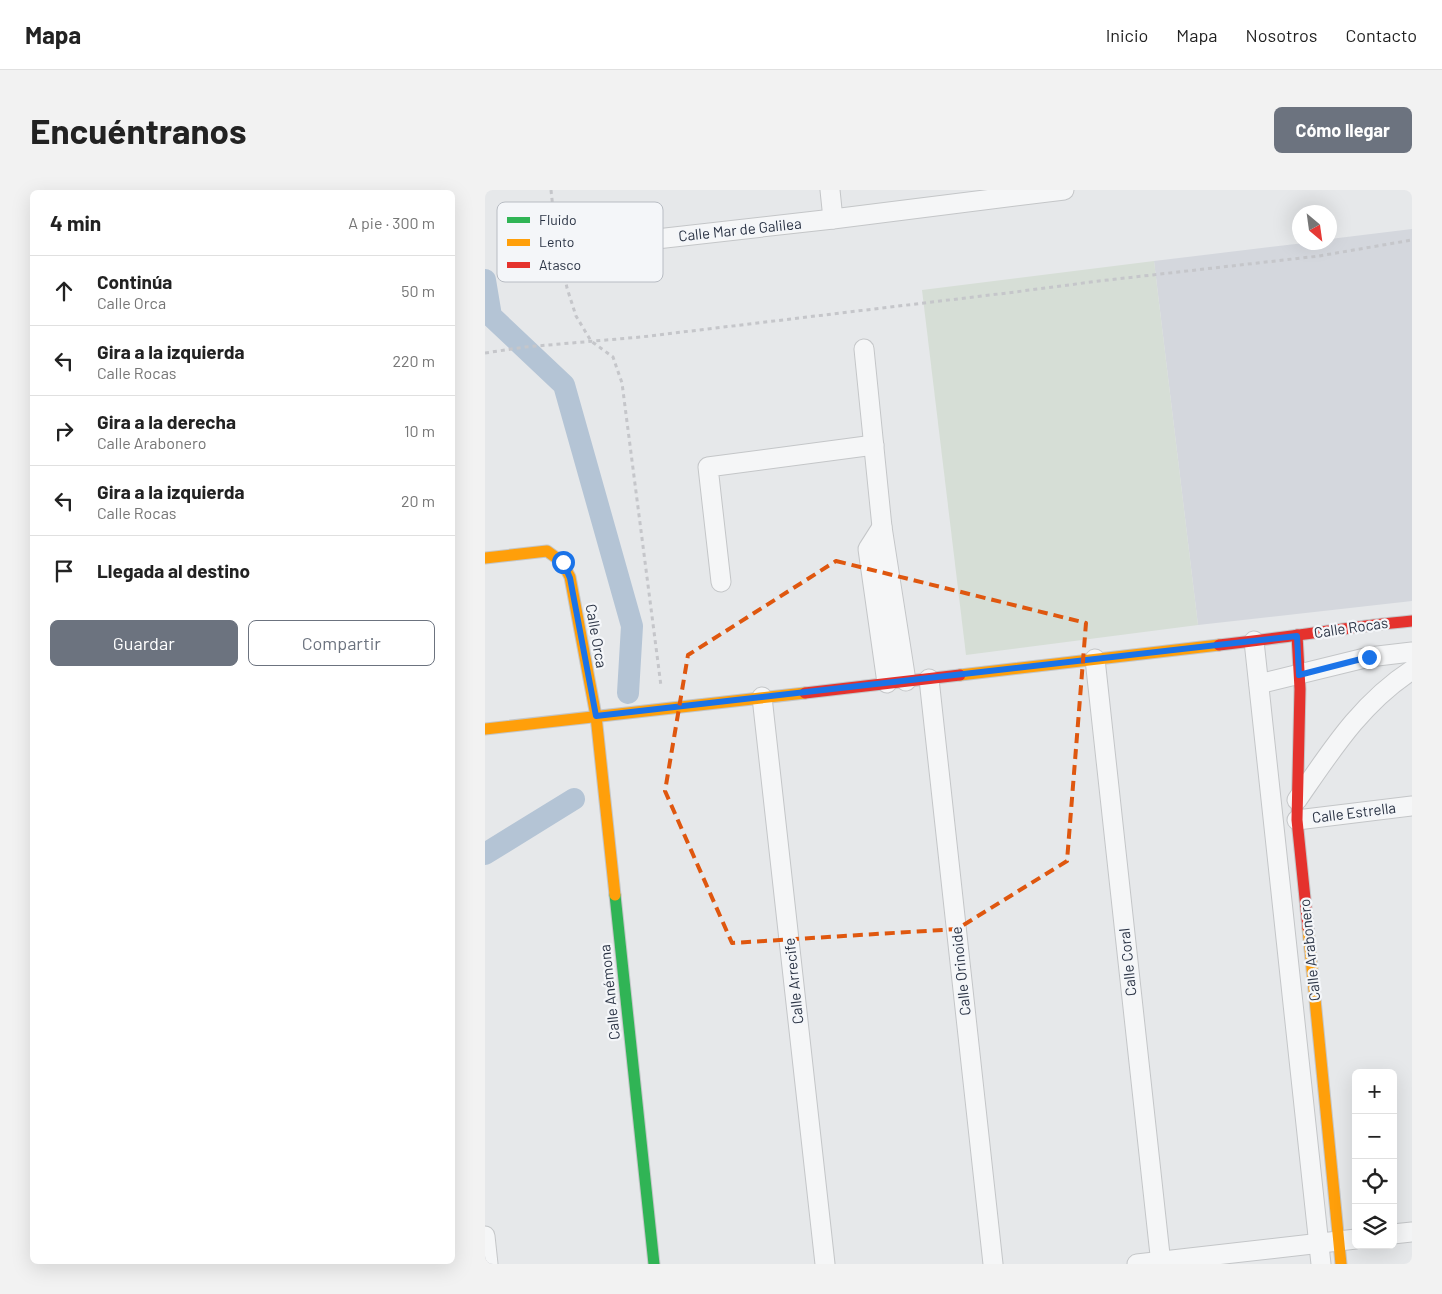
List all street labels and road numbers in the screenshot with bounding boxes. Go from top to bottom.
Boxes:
street label: Calle Mar de Galilea [677,214,802,244]
street label: Calle Orca [582,602,611,669]
street label: Calle Rocas [1313,613,1389,641]
street label: Calle Estrella [1311,798,1397,826]
street label: Calle Arabonero [1295,898,1323,1002]
street label: Calle Orinoide [946,926,974,1016]
street label: Calle Coral [1114,927,1140,997]
street label: Calle Arrecife [780,937,806,1025]
street label: Calle Anémona [595,943,623,1041]

